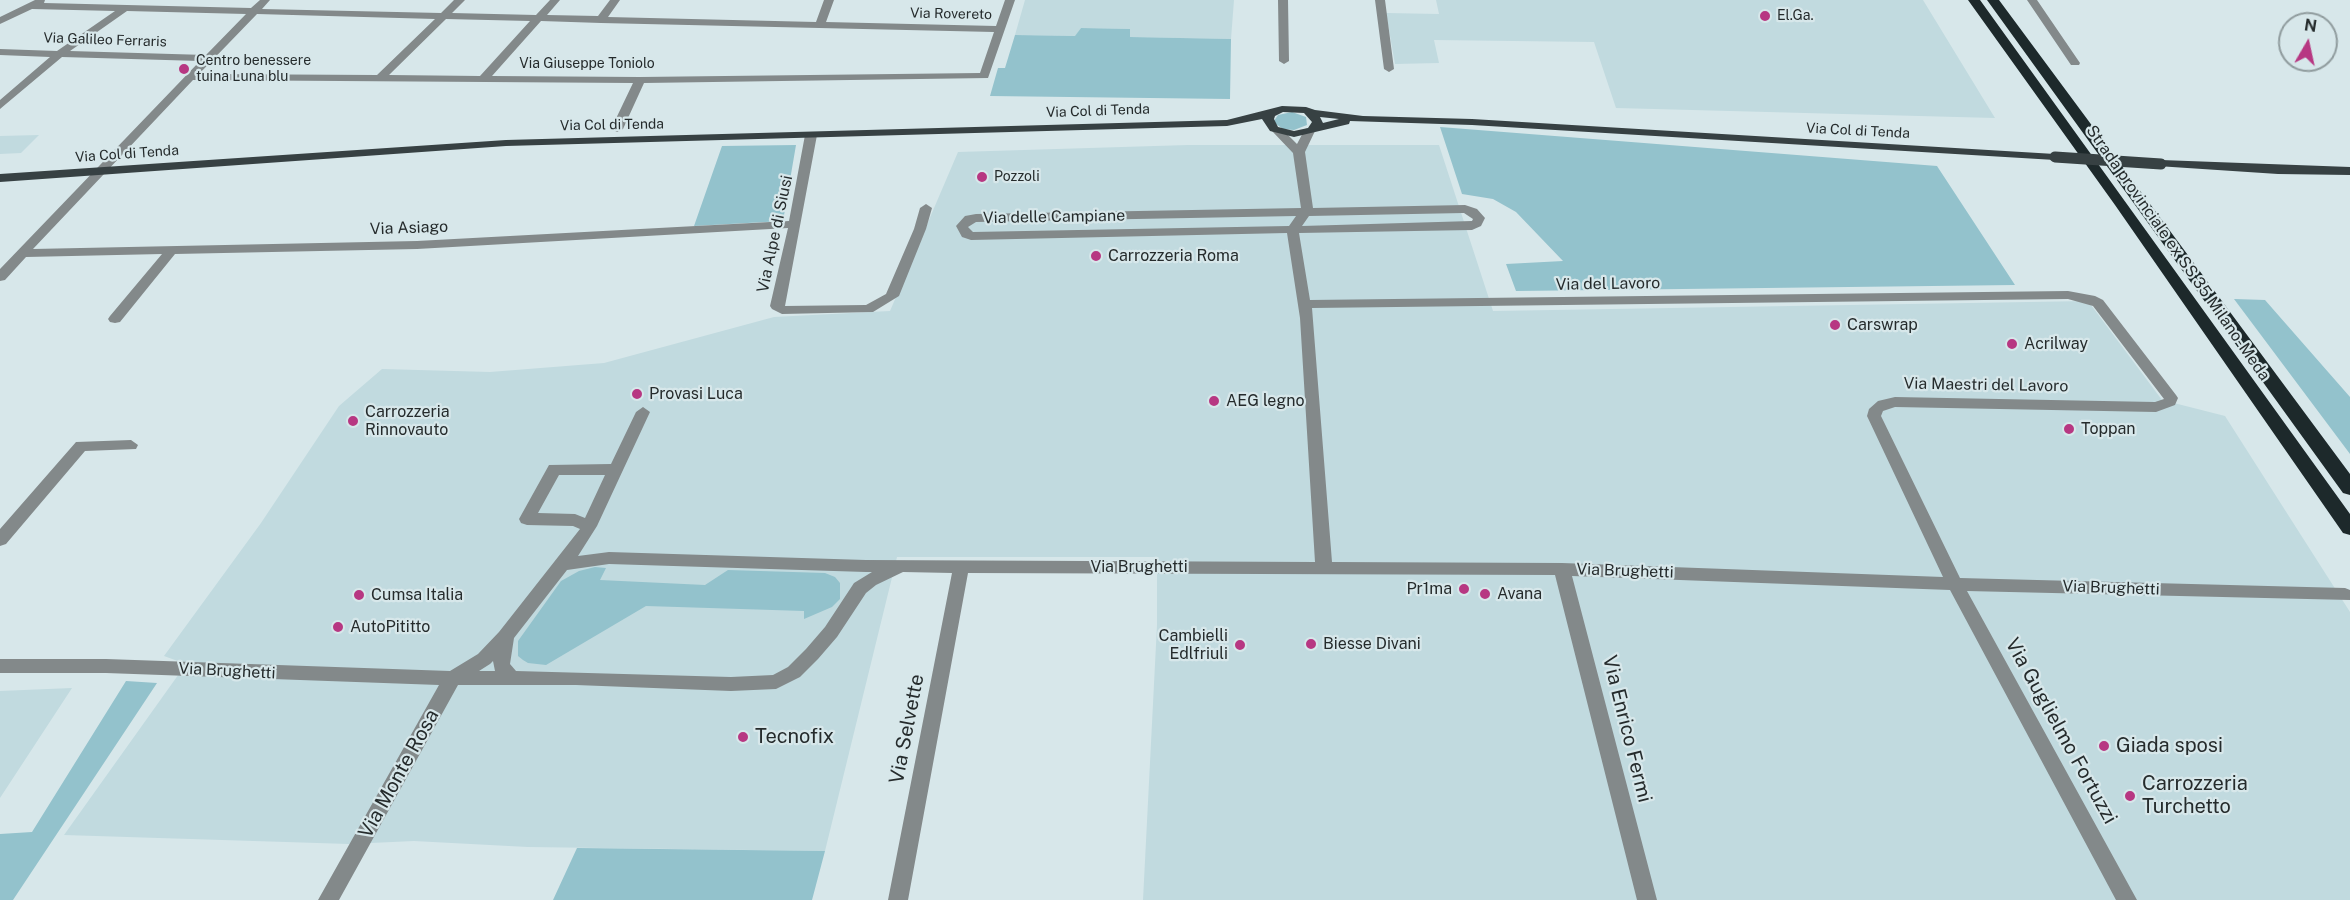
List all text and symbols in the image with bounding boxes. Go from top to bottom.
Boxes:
street label: Via Rovereto [910,5,992,23]
place label: El.Ga. [1777,8,1814,24]
marker: El.Ga. [1758,9,1772,23]
north arrow [2278,12,2338,72]
text: N [2303,15,2318,36]
street label: Via Galileo Ferraris [43,29,167,51]
place label: Centro benessere tuina Luna blu [196,53,311,86]
street label: Via Giuseppe Toniolo [519,56,655,72]
marker: Centro benessere tuina Luna blu [177,62,191,76]
street label: Via Col di Tenda [1046,101,1150,121]
street label: Via Col di Tenda [560,116,664,134]
street label: Via Col di Tenda [1806,120,1910,142]
street label: Strada provinciale ex SS 35 Milano-Meda [2082,122,2274,384]
street label: Via Col di Tenda [75,142,179,166]
place label: Pozzoli [994,169,1040,185]
marker: Pozzoli [975,170,989,184]
street label: Via Alpe di Siusi [753,174,797,294]
street label: Via delle Campiane [983,206,1125,228]
street label: Via Asiago [370,217,448,239]
place label: Carrozzeria Roma [1108,246,1239,266]
marker: Carrozzeria Roma [1089,249,1103,263]
street label: Via del Lavoro [1556,273,1660,295]
place label: Carswrap [1847,315,1918,335]
marker: Carswrap [1828,318,1842,332]
place label: Acrilway [2024,334,2088,354]
marker: Acrilway [2005,337,2019,351]
street label: Via Maestri del Lavoro [1903,374,2069,396]
place label: Provasi Luca [649,384,743,404]
marker: Provasi Luca [630,387,644,401]
place label: AEG legno [1226,391,1305,411]
marker: AEG legno [1207,394,1221,408]
place label: Carrozzeria Rinnovauto [365,402,450,440]
marker: Carrozzeria Rinnovauto [346,414,360,428]
place label: Toppan [2081,419,2135,439]
marker: Toppan [2062,422,2076,436]
street label: Via Brughetti [1090,557,1188,577]
street label: Via Brughetti [1576,560,1674,582]
street label: Via Brughetti [2062,577,2160,599]
place label: Pr1ma [1406,579,1452,599]
marker: Pr1ma [1457,582,1471,596]
place label: Avana [1497,584,1542,604]
place label: Cumsa Italia [371,585,463,605]
marker: Avana [1478,587,1492,601]
marker: Cumsa Italia [352,588,366,602]
place label: AutoPititto [350,617,430,637]
marker: AutoPititto [331,620,345,634]
place label: Cambielli Edlfriuli [1159,626,1228,664]
place label: Biesse Divani [1323,634,1421,654]
street label: Via Guglielmo Fortuzzi [2000,634,2122,828]
marker: Biesse Divani [1304,637,1318,651]
marker: Cambielli Edlfriuli [1233,638,1247,652]
street label: Via Enrico Fermi [1597,653,1657,805]
street label: Via Brughetti [178,659,276,683]
street label: Via Selvette [885,672,929,786]
street label: Via Monte Rosa [354,705,444,843]
place label: Tecnofix [755,725,834,749]
marker: Tecnofix [736,730,750,744]
place label: Giada sposi [2116,734,2223,758]
marker: Giada sposi [2097,739,2111,753]
place label: Carrozzeria Turchetto [2142,772,2248,819]
marker: Carrozzeria Turchetto [2123,789,2137,803]

